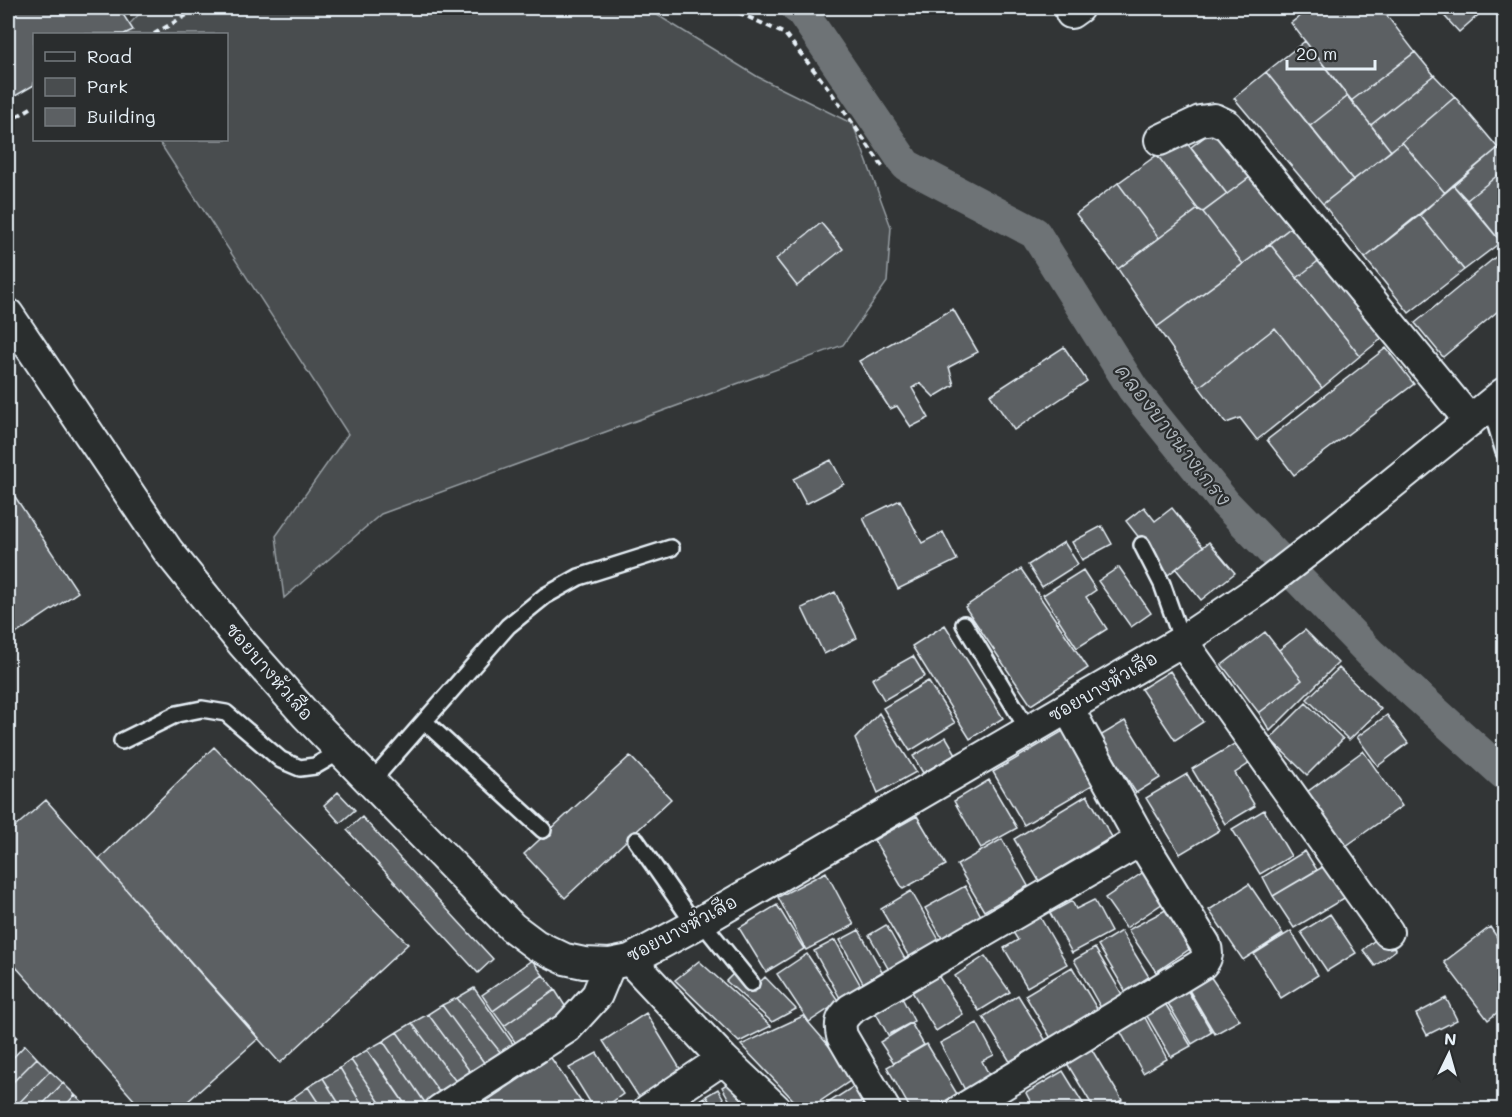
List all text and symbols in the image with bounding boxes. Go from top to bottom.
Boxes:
legend [33,33,228,141]
scale bar [1287,33,1376,71]
text: 20 m [1296,41,1337,65]
text: Road [87,44,132,68]
text: Park [87,74,128,98]
text: Building [87,104,155,128]
water label: คลองบางนางเกรง [1110,358,1237,511]
street label: ซอยบางหัวเสือ [220,617,319,725]
street label: ซอยบางหัวเสือ [1043,645,1162,727]
street label: ซอยบางหัวเสือ [622,888,741,967]
north arrow [1419,1024,1479,1084]
text: N [1443,1028,1457,1050]

